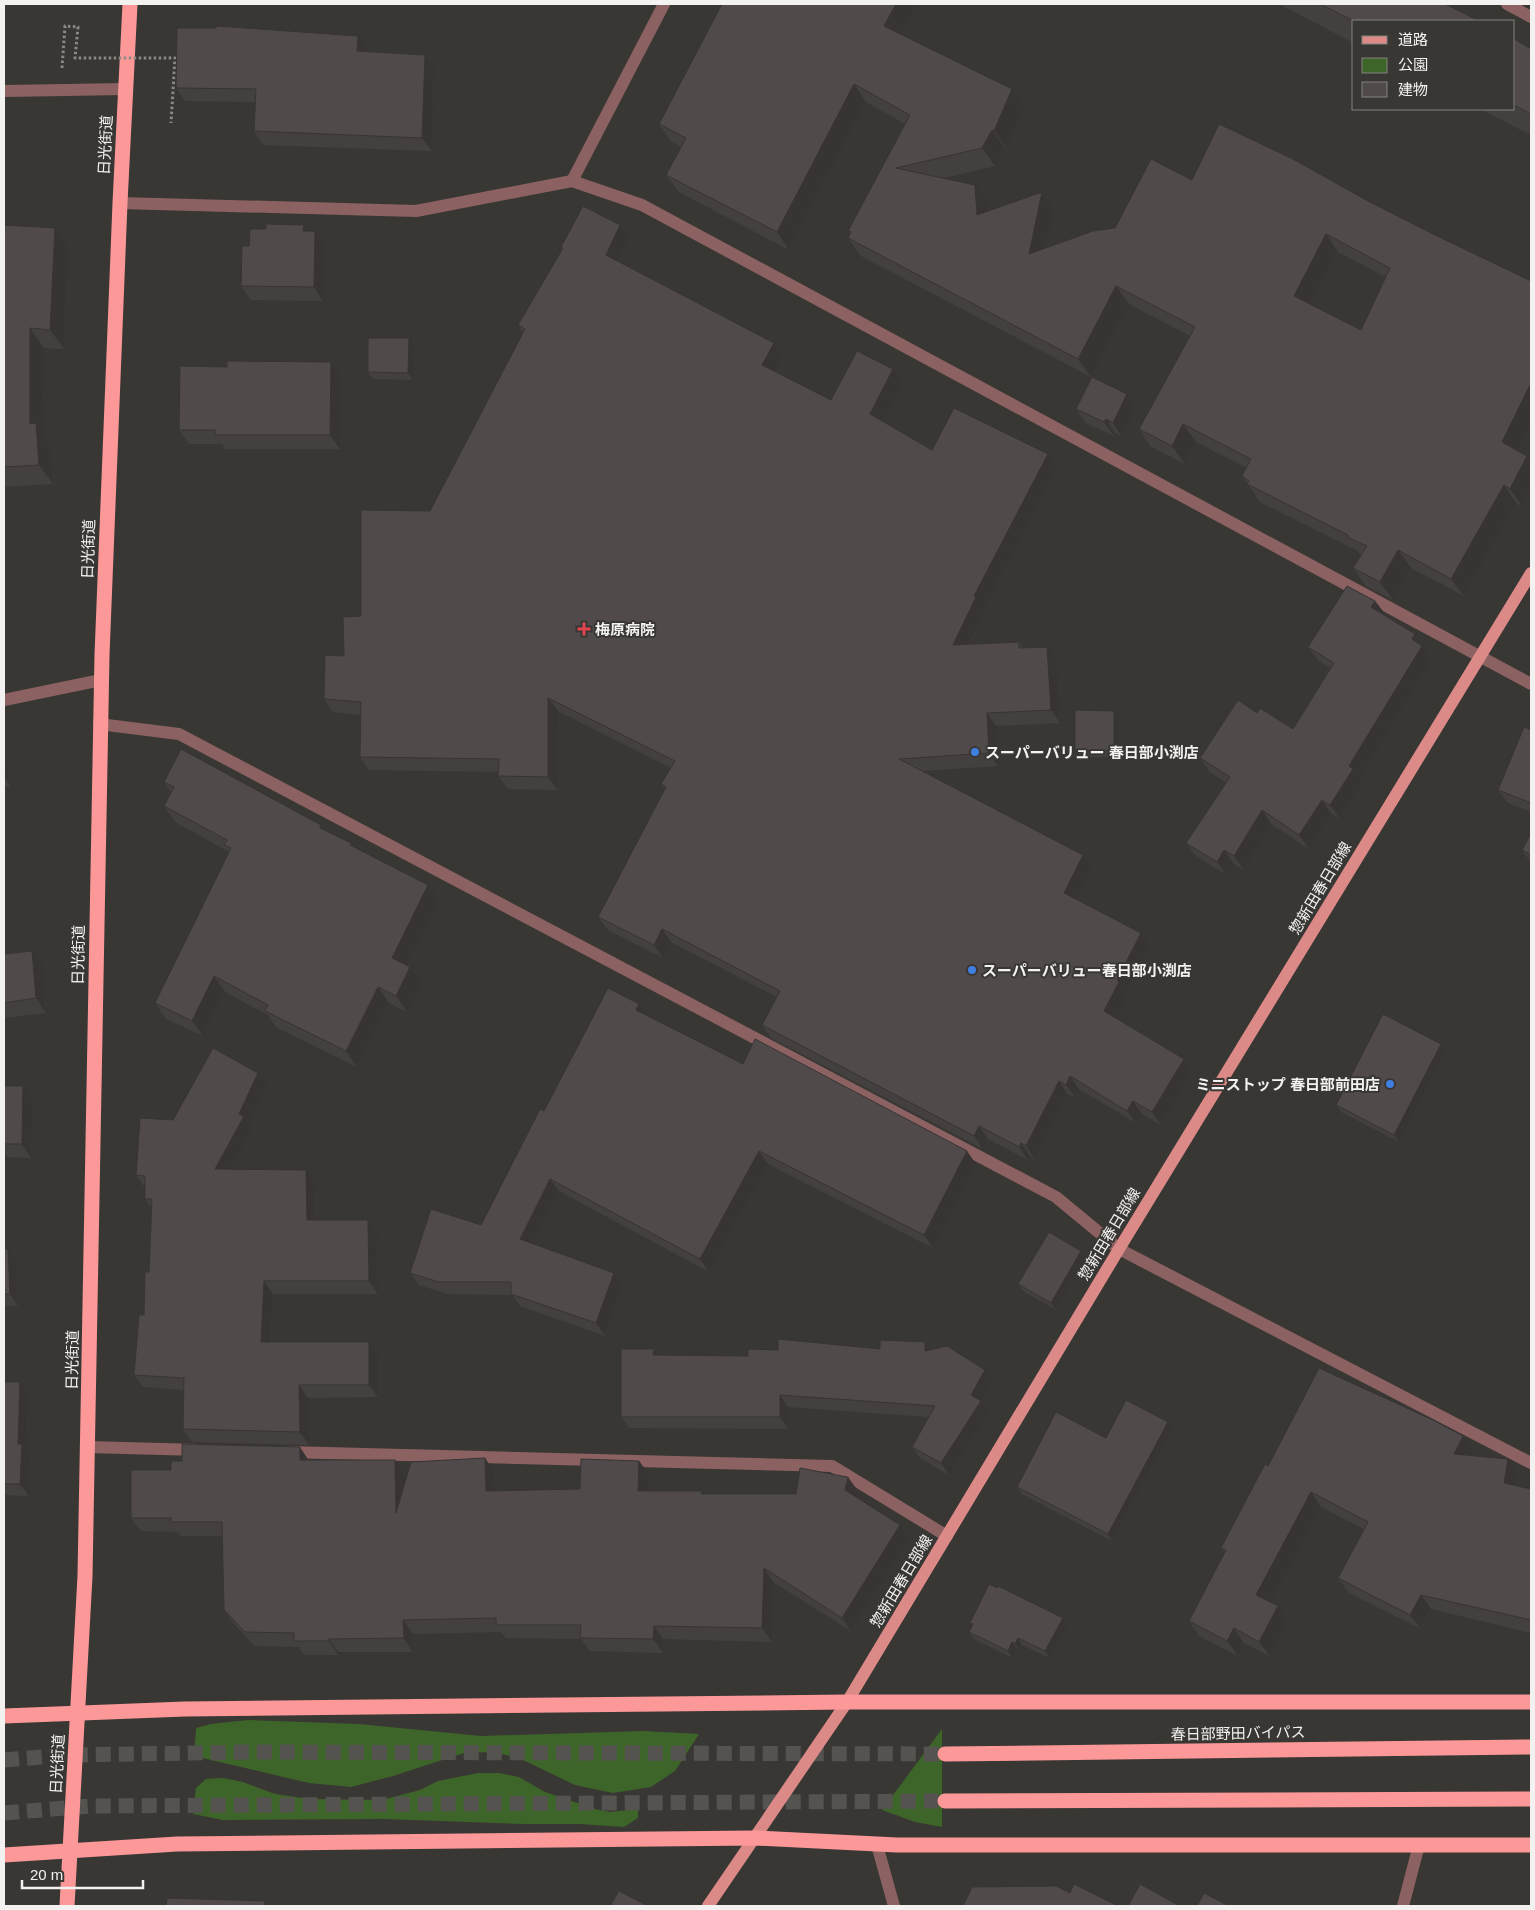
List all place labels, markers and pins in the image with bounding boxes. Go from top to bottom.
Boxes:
place label: 梅原病院 [595,621,655,638]
marker: 梅原病院 [577,622,591,636]
place label: スーパーバリュー 春日部小渕店 [985,744,1199,761]
marker: スーパーバリュー 春日部小渕店 [969,746,981,758]
place label: スーパーバリュー春日部小渕店 [982,962,1192,979]
marker: スーパーバリュー春日部小渕店 [966,964,978,976]
place label: ミニストップ 春日部前田店 [1196,1076,1380,1093]
marker: ミニストップ 春日部前田店 [1384,1078,1396,1090]

